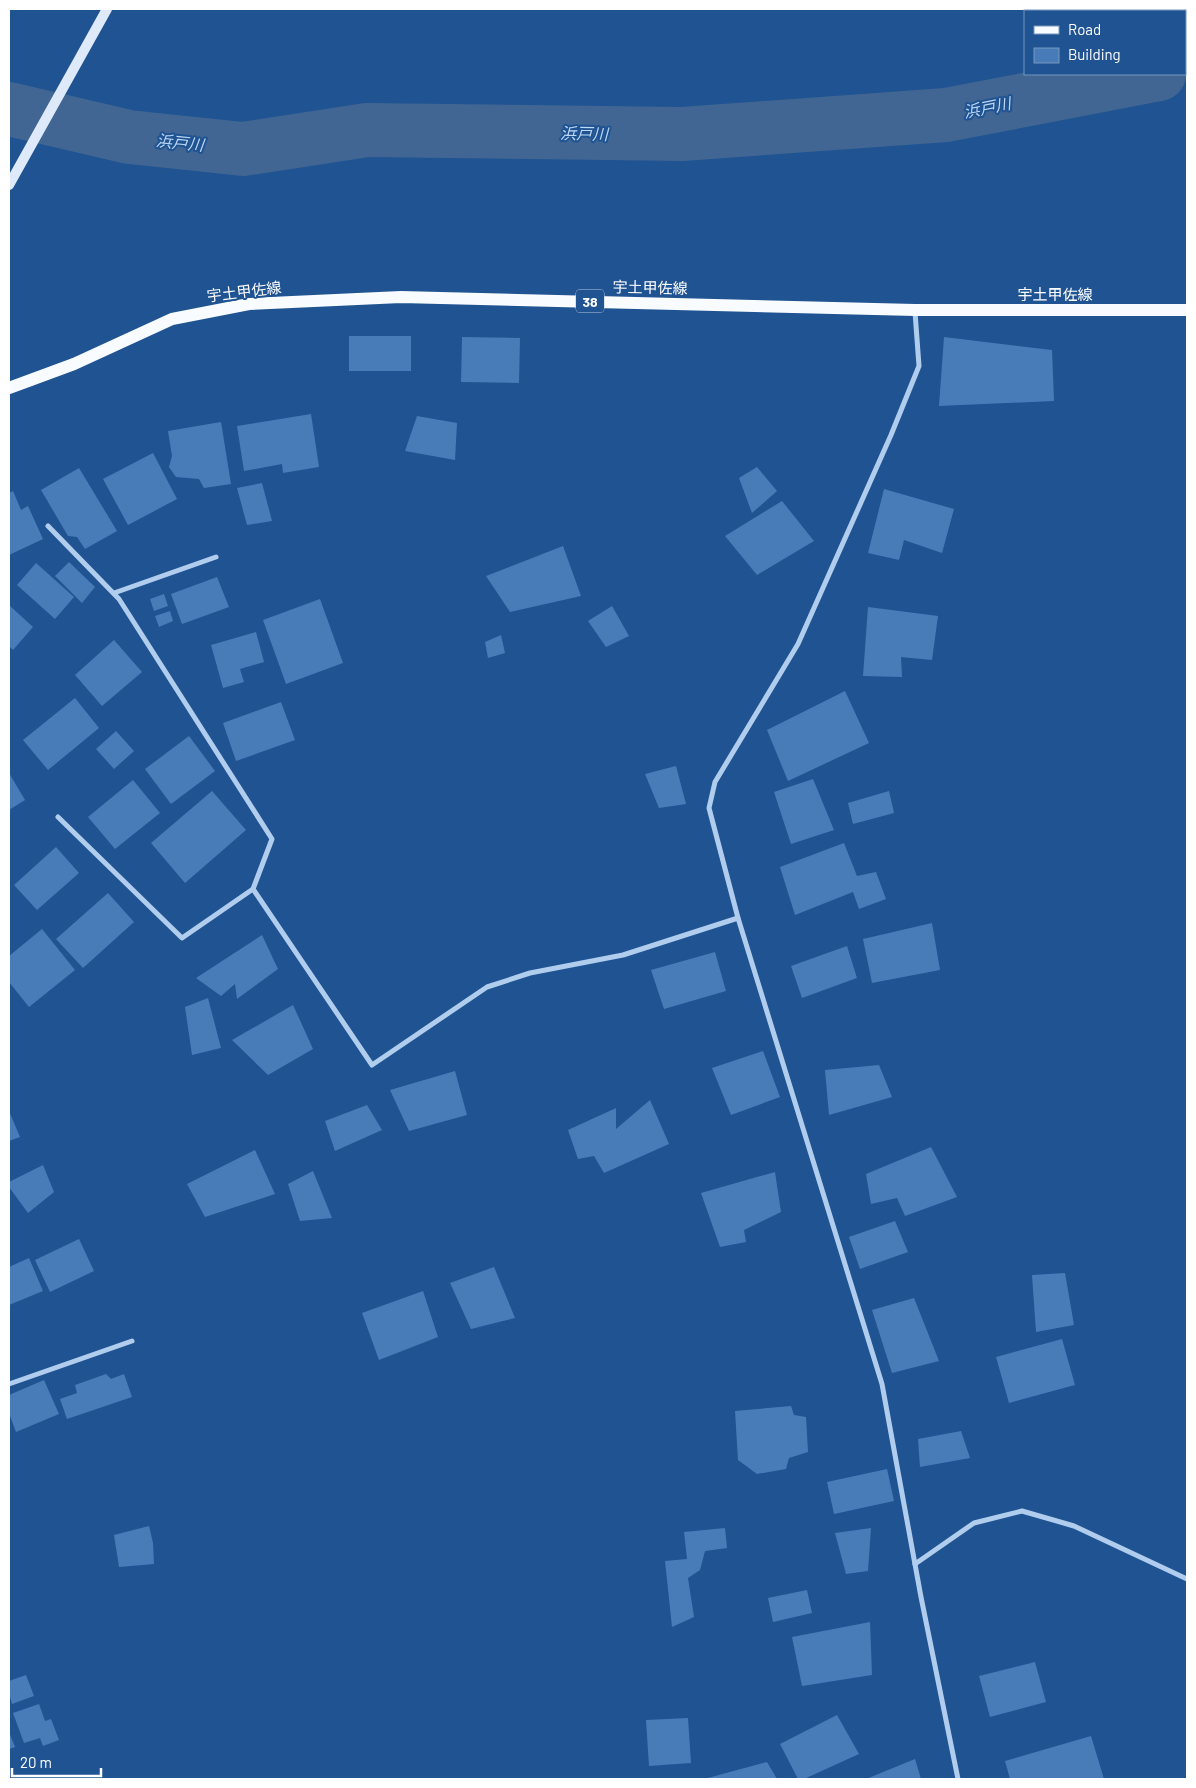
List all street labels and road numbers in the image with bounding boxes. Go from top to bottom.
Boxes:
street label: 宇土甲佐線 [206,277,282,305]
street label: 宇土甲佐線 [612,277,688,297]
street label: 宇土甲佐線 [1017,285,1093,303]
road number: 38 [576,290,604,312]

